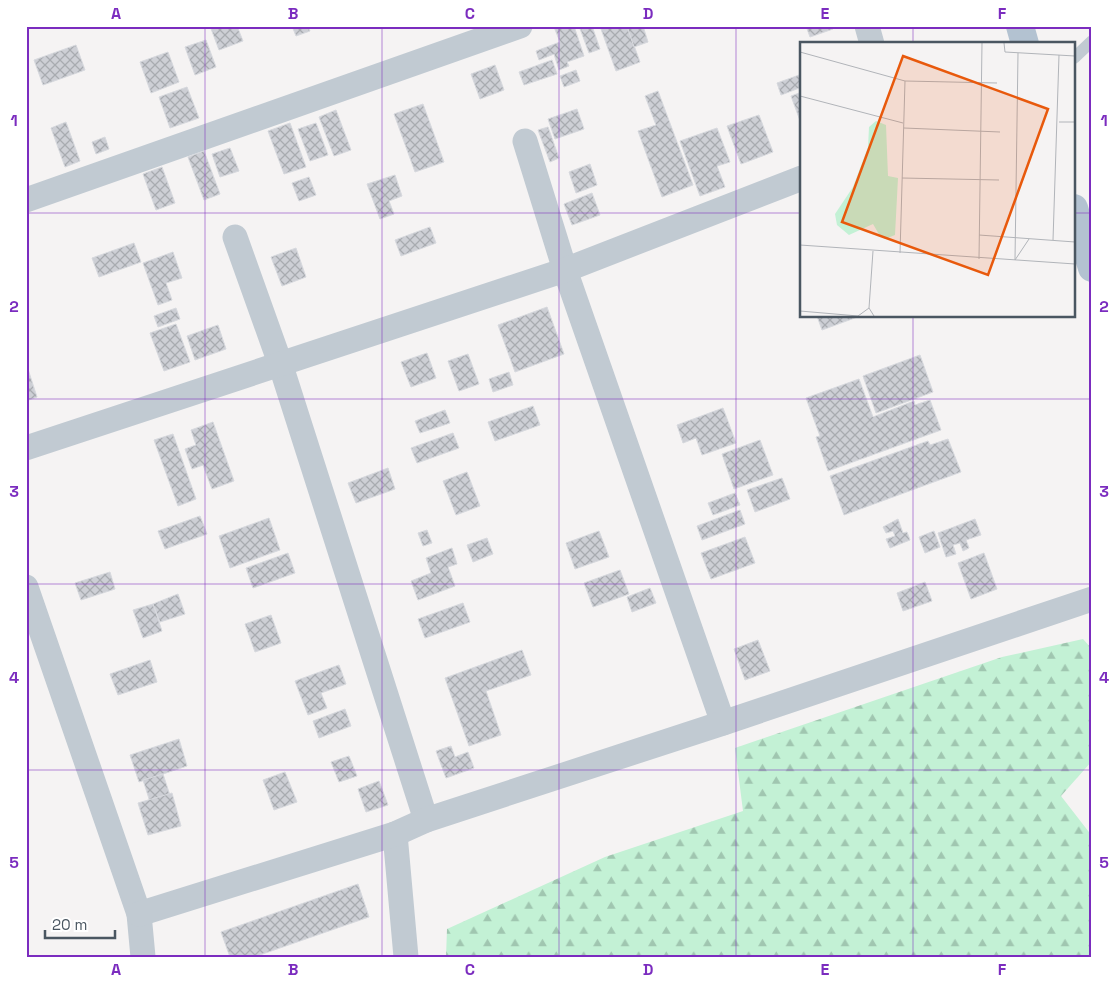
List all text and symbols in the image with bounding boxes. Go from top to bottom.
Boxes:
text: A [111,3,121,24]
text: B [288,3,298,24]
text: C [465,3,475,24]
text: D [643,3,653,24]
text: E [821,3,830,24]
text: F [998,3,1007,24]
inset map [800,42,1076,318]
text: 1 [10,110,18,131]
text: 1 [1100,110,1108,131]
text: 2 [9,296,19,317]
text: 2 [1099,296,1109,317]
text: 3 [9,481,19,502]
text: 3 [1099,481,1109,502]
text: 4 [9,667,19,688]
text: 4 [1099,667,1109,688]
text: 5 [9,852,19,873]
text: 5 [1099,852,1109,873]
scale bar [45,908,115,940]
text: 20 m [52,915,87,934]
text: A [111,959,121,980]
text: B [288,959,298,980]
text: C [465,959,475,980]
text: D [643,959,653,980]
text: E [821,959,830,980]
text: F [998,959,1007,980]

